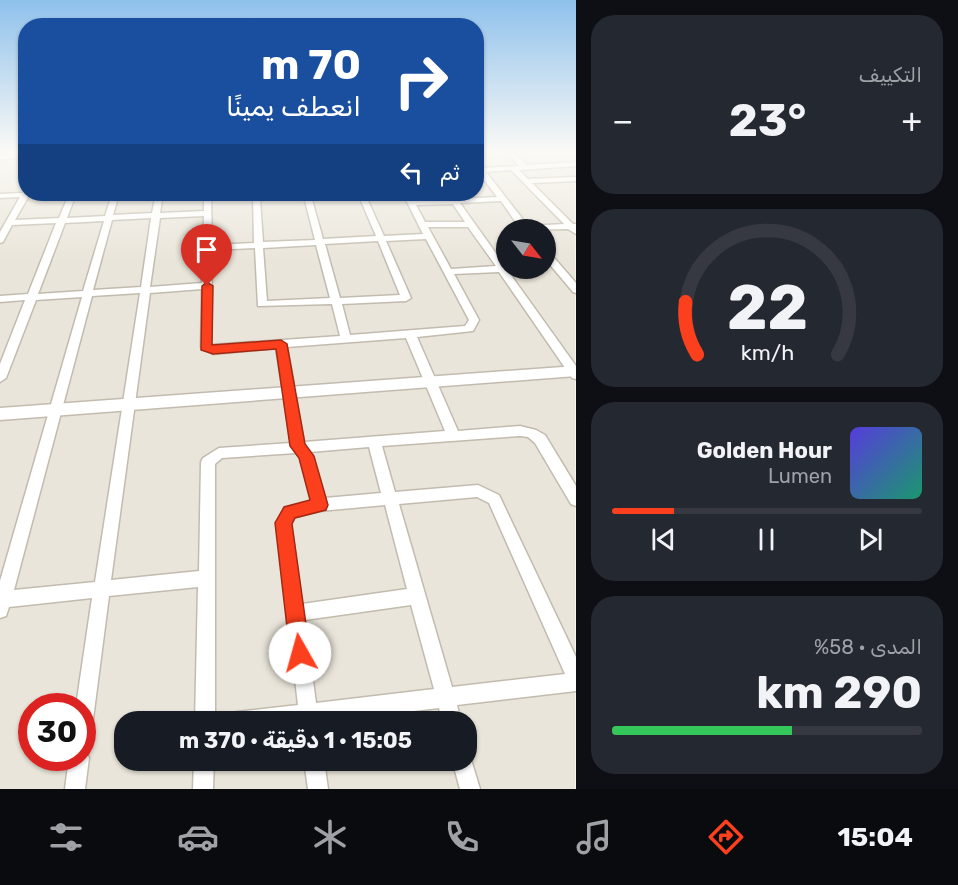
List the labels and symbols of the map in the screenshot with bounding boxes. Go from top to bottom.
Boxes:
north arrow [496,219,556,279]
pin [181,224,232,286]
position arrow [268,621,332,685]
speed limit sign: 30 [18,693,96,771]

